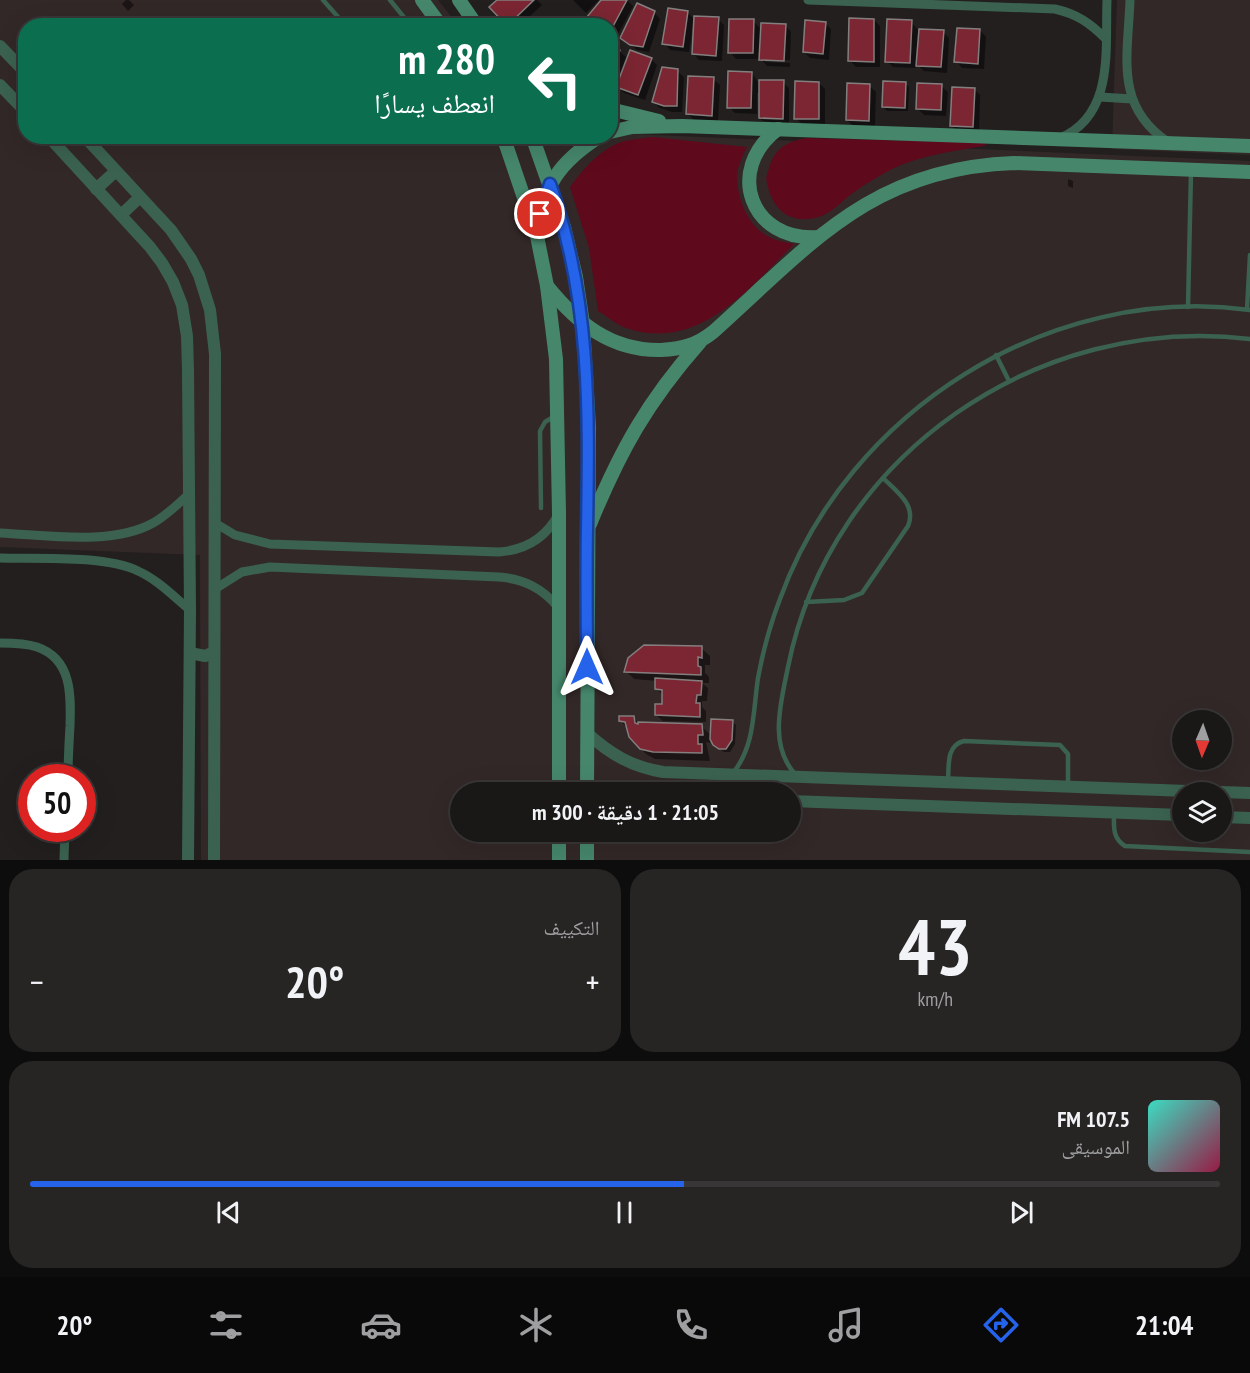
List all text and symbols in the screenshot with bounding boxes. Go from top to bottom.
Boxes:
text: 280 m [398,31,495,86]
icon: left [516,42,594,120]
text: انعطف يسارًا [374,86,495,120]
pin [514,188,565,239]
icon: arrive [523,197,556,230]
position arrow [555,635,619,699]
north arrow [1172,710,1232,770]
map controls [1172,710,1232,842]
speed limit sign: 50 [18,764,96,842]
button: layers [1172,782,1232,842]
text: 21:05 · 1 دقيقة · 300 m [532,798,719,826]
text: 43 [898,896,973,997]
text: التكييف [543,915,600,941]
text: 20° [285,952,344,1010]
text: − [30,960,44,1003]
text: + [586,960,600,1003]
text: km/h [918,986,953,1012]
text: 107.5 FM [1057,1105,1130,1133]
text: الموسيقى [1062,1134,1130,1160]
icon: previous [212,1196,245,1229]
icon: pause [608,1196,641,1229]
icon: next [1005,1196,1038,1229]
icon: filters [205,1304,247,1346]
icon: car [360,1304,402,1346]
icon: climate [515,1304,557,1346]
icon: phone [670,1304,712,1346]
icon: music [825,1304,867,1346]
icon: directions [980,1304,1022,1346]
text: 20° [57,1308,92,1342]
text: 21:04 [1135,1308,1194,1342]

